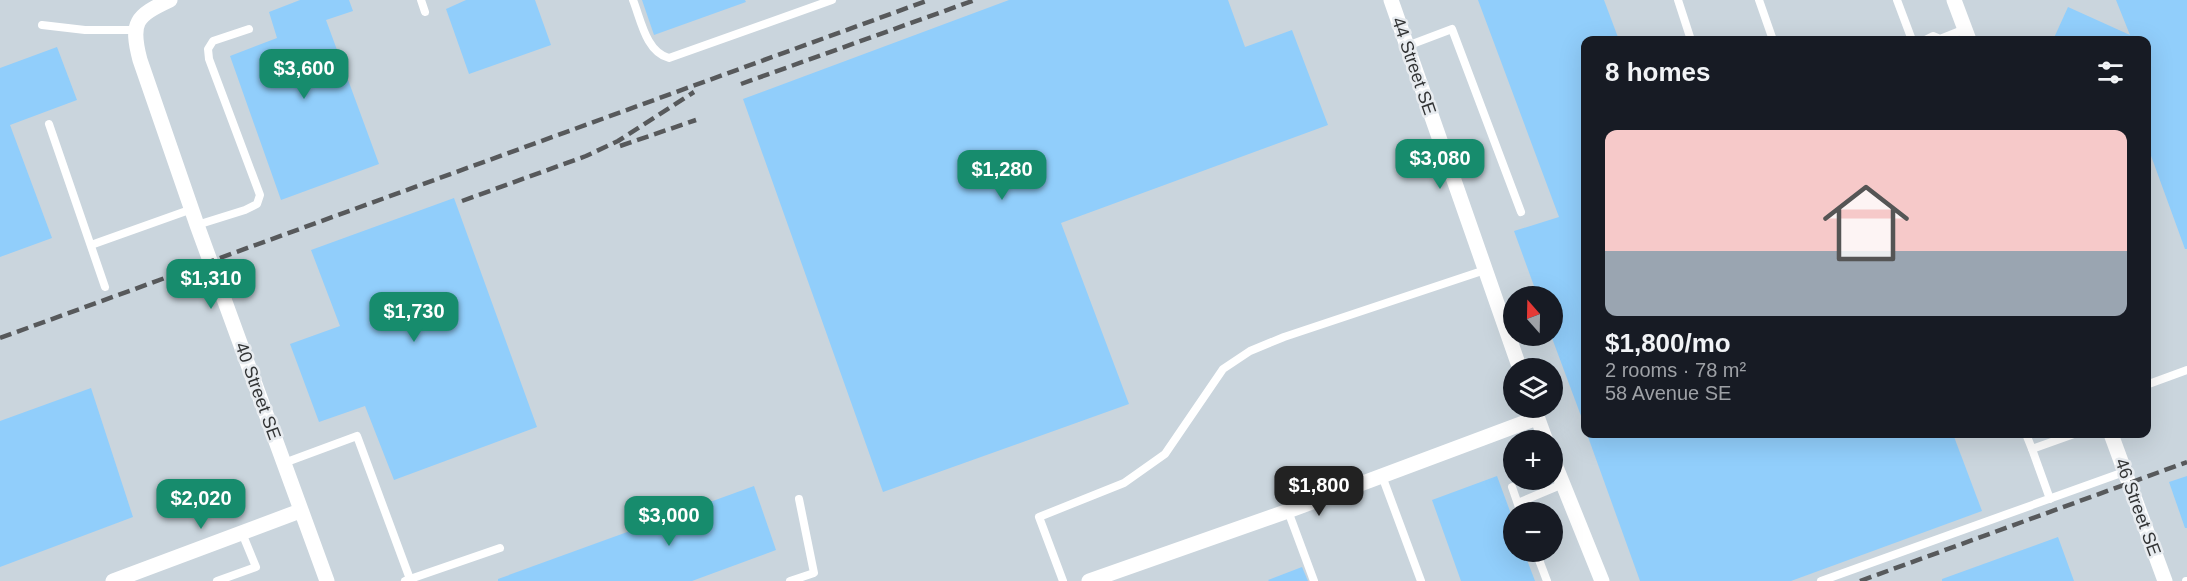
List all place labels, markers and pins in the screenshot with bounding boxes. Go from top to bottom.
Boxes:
pin: $3,600 [255,49,353,100]
pin: $3,080 [1391,139,1489,190]
pin: $1,280 [953,150,1051,201]
pin: $1,310 [162,259,260,310]
pin: $1,730 [365,292,463,343]
pin: $1,800 [1270,466,1368,517]
pin: $2,020 [152,479,250,530]
pin: $3,000 [620,496,718,547]

